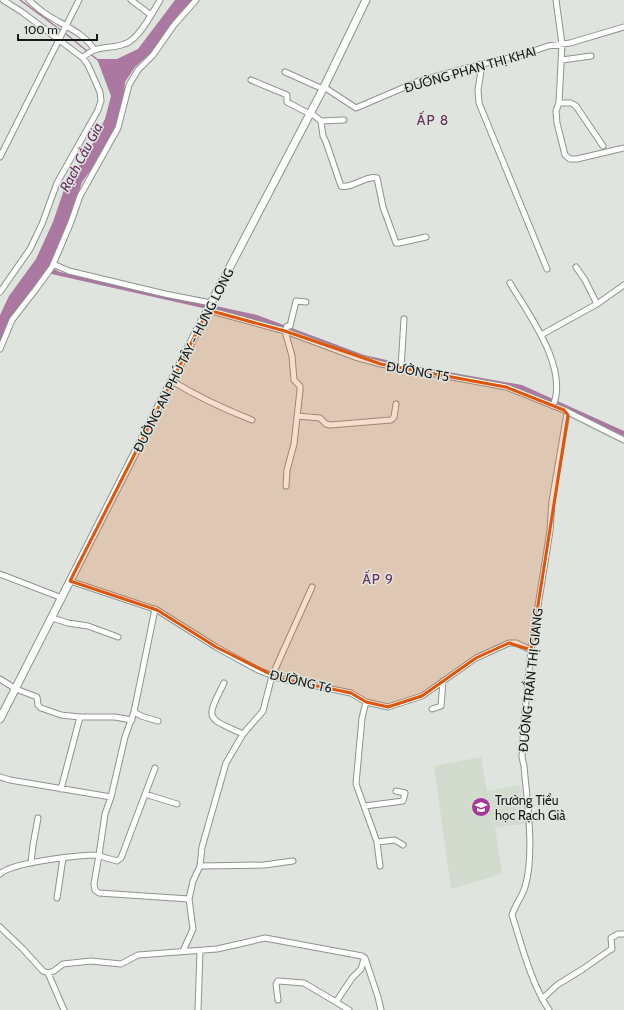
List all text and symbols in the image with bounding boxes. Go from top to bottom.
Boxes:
scale bar [18,16,97,42]
text: 100 m [24,22,58,37]
street label: ĐƯỜNG PHAN THỊ KHAI [402,42,538,96]
district label: ẤP 8 [417,111,449,129]
water label: Rạch Cầu Gia [55,119,107,195]
street label: ĐƯỜNG AN PHÚ TÂY - HƯNG LONG [129,265,237,455]
street label: ĐƯỜNG T5 [385,358,451,384]
district label: ẤP 9 [362,570,394,588]
street label: ĐƯỜNG TRẦN THỊ GIANG [513,607,546,753]
street label: ĐƯỜNG T6 [268,666,334,696]
place label: Trường Tiểu học Rạch Già [495,792,566,823]
school or university icon: Trường Tiểu học Rạch Già [470,796,492,818]

